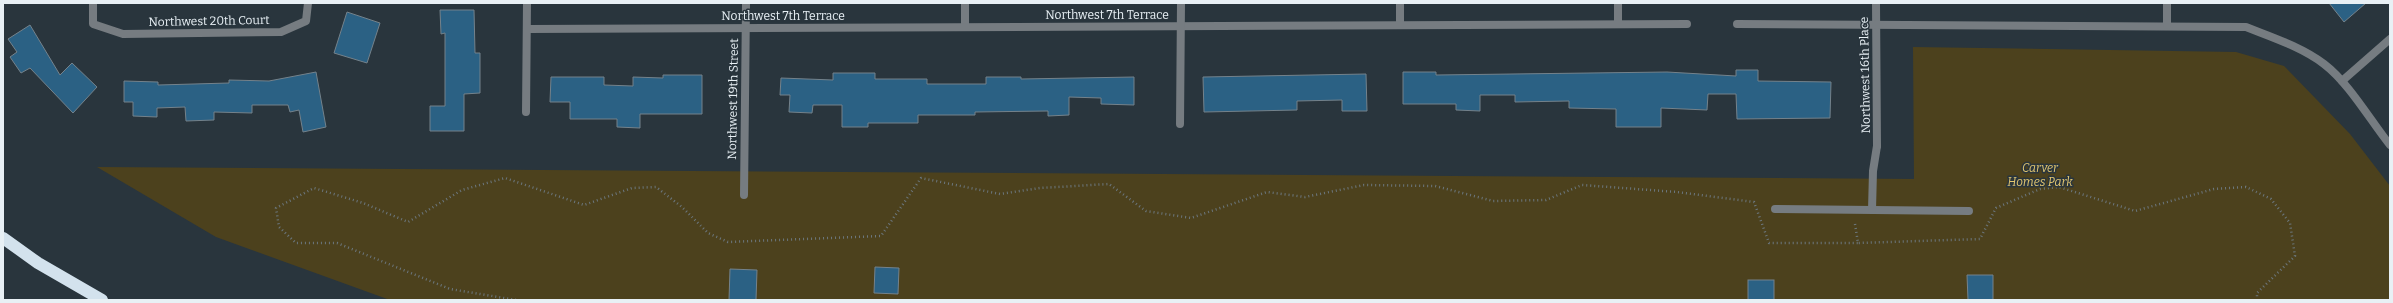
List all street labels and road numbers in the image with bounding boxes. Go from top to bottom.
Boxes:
street label: Northwest 7th Terrace [1045,8,1169,22]
street label: Northwest 7th Terrace [721,9,845,23]
street label: Northwest 20th Court [148,13,270,29]
street label: Northwest 16th Place [1857,17,1873,133]
street label: Northwest 19th Street [725,38,741,160]

